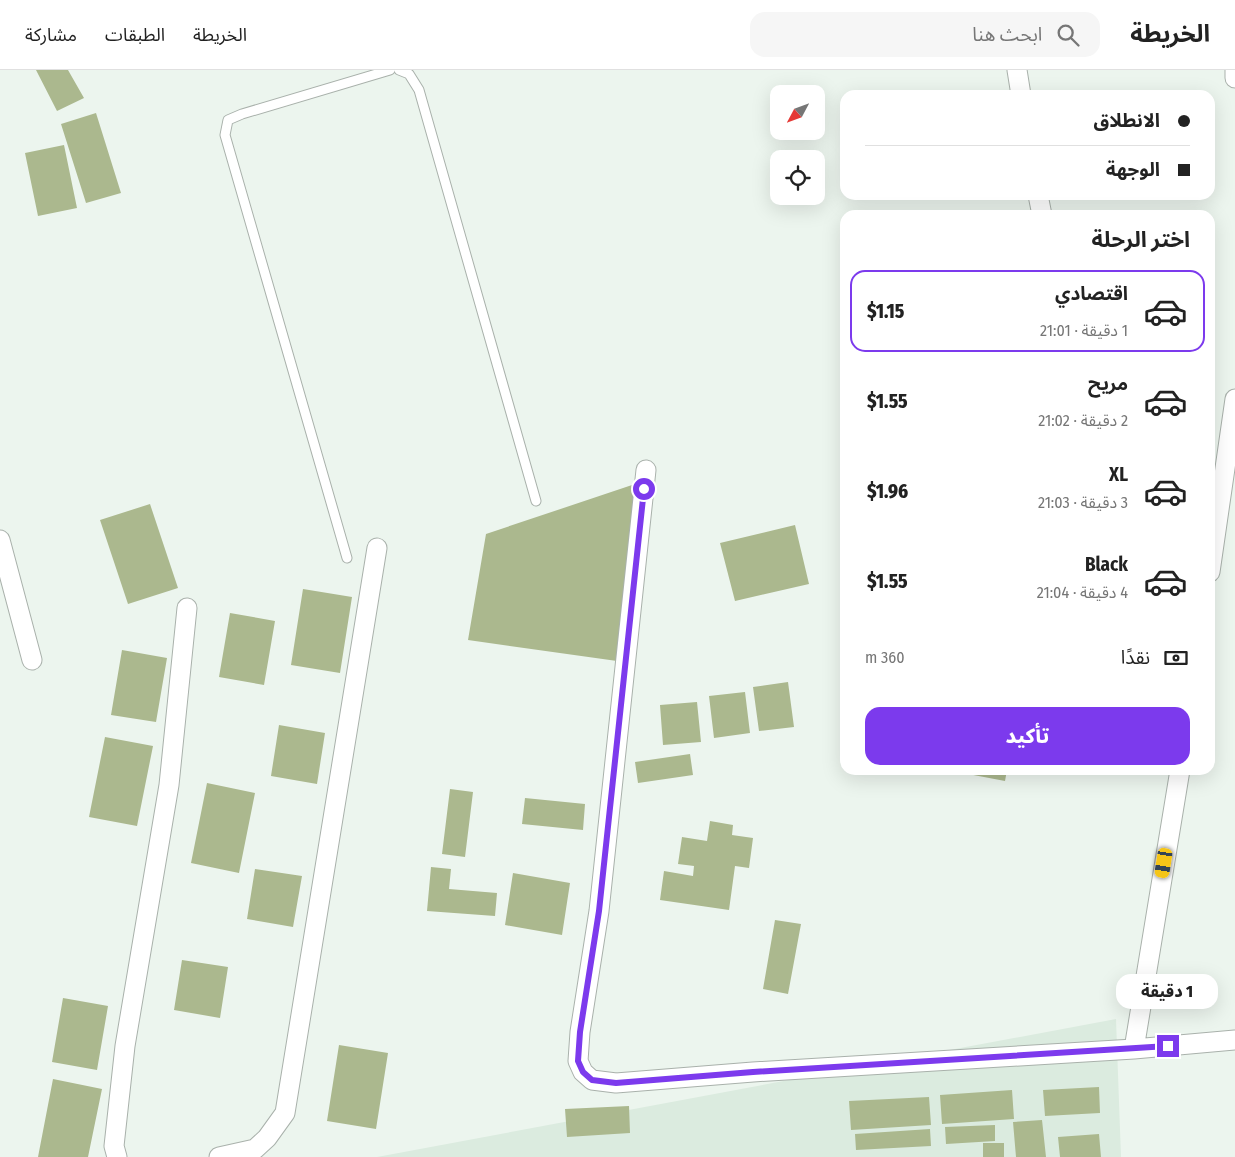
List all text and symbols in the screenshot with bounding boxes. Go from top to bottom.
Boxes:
search box [750,12,1100,57]
text: الخريطة [1130,20,1210,48]
icon: search [1054,21,1082,49]
text: ابحث هنا [972,23,1042,46]
text: مشاركة [25,24,77,46]
text: الطبقات [105,24,165,46]
text: الخريطة [193,24,247,46]
north arrow [770,85,825,140]
map controls [770,85,825,205]
text: الانطلاق [1094,109,1160,132]
button: locate [770,150,825,205]
text: الوجهة [1106,158,1160,181]
text: اختر الرحلة [1091,226,1190,253]
text: اقتصادي [1055,282,1128,305]
icon: car [1143,289,1188,334]
text: $1.15 [867,300,904,323]
text: 1 دقيقة · 21:01 [1040,321,1128,340]
text: مريح [1088,372,1128,395]
icon: car [1143,379,1188,424]
text: $1.55 [867,390,908,413]
text: 2 دقيقة · 21:02 [1038,411,1128,430]
text: XL [1109,463,1128,486]
icon: car [1143,469,1188,514]
route start [633,478,655,500]
text: $1.96 [867,480,908,503]
text: 3 دقيقة · 21:03 [1038,493,1128,512]
text: Black [1085,553,1128,576]
icon: car [1143,559,1188,604]
text: $1.55 [867,570,908,593]
text: 4 دقيقة · 21:04 [1037,583,1128,602]
icon: cash [1162,644,1190,672]
text: نقدًا [1121,646,1150,669]
text: 360 m [865,648,905,667]
button: تأكيد [865,707,1190,765]
car [1154,847,1173,879]
callout: 1 دقيقة [1117,974,1219,1008]
text: 1 دقيقة [1141,982,1193,1001]
route end [1157,1035,1179,1057]

